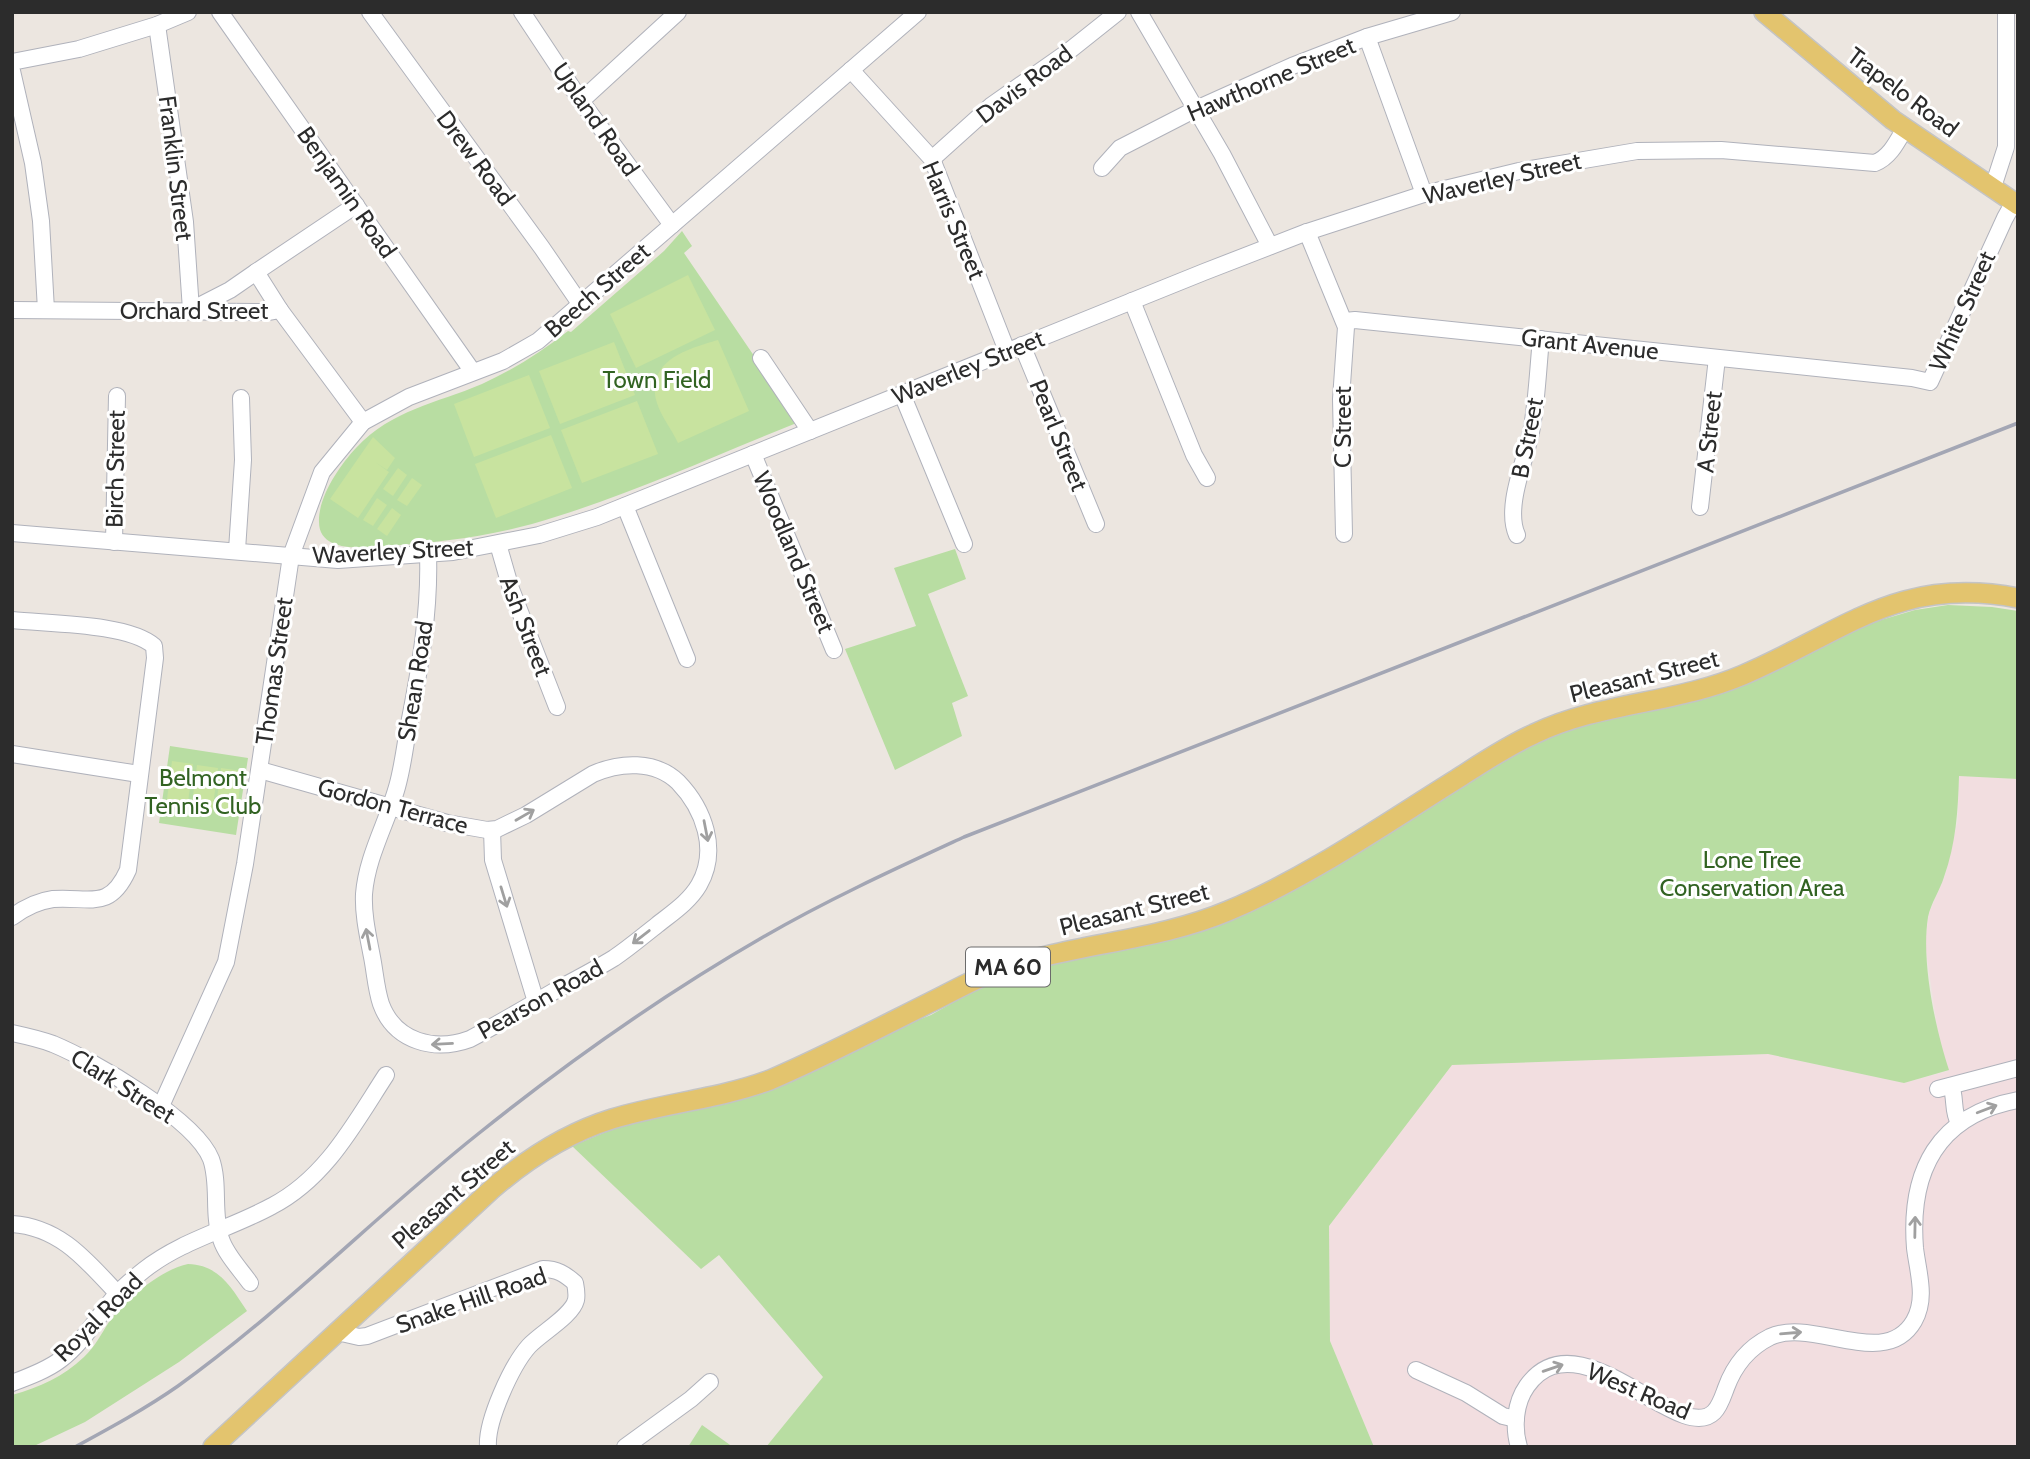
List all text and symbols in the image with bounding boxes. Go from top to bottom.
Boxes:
street label: Hawthorne Street [1182,30,1360,128]
street label: Davis Road [970,39,1078,129]
street label: Trapelo Road [1842,41,1964,143]
street label: Upland Road [546,57,646,181]
street label: Franklin Street [153,94,199,242]
street label: Drew Road [431,105,521,211]
street label: Benjamin Road [291,121,403,263]
street label: Waverley Street [1420,146,1584,210]
street label: Harris Street [916,157,992,283]
street label: Beech Street [538,236,656,344]
street label: White Street [1923,247,2001,375]
street label: Orchard Street [120,296,268,325]
street label: Grant Avenue [1520,322,1660,366]
street label: Waverley Street [888,323,1048,411]
park label: Town Field [603,365,711,394]
street label: Pearl Street [1024,375,1094,495]
street label: C Street [1328,386,1357,468]
street label: A Street [1690,390,1728,474]
street label: B Street [1505,395,1549,481]
street label: Birch Street [99,410,131,528]
street label: Woodland Street [747,467,841,637]
street label: Waverley Street [312,532,474,570]
street label: Ash Street [494,572,558,680]
street label: Thomas Street [249,595,299,747]
street label: Shean Road [391,619,439,743]
street label: Pleasant Street [1566,643,1722,709]
park label: Belmont Tennis Club [145,763,261,820]
street label: Gordon Terrace [315,772,471,840]
one-way arrow [515,808,535,822]
one-way arrow [699,819,713,842]
park label: Lone Tree Conservation Area [1660,845,1845,902]
street label: Pleasant Street [1056,876,1212,942]
one-way arrow [499,885,511,907]
one-way arrow [361,928,375,951]
one-way arrow [632,930,650,945]
road number: MA 60 [966,948,1050,986]
street label: Pearson Road [472,953,608,1045]
one-way arrow [431,1038,454,1051]
street label: Clark Street [66,1043,180,1129]
one-way arrow [1976,1102,1998,1115]
street label: Pleasant Street [386,1133,520,1255]
one-way arrow [1908,1216,1922,1239]
street label: Snake Hill Road [392,1261,550,1339]
street label: Royal Road [48,1267,148,1367]
one-way arrow [1779,1326,1802,1339]
street label: West Road [1583,1356,1695,1426]
one-way arrow [1542,1361,1563,1373]

